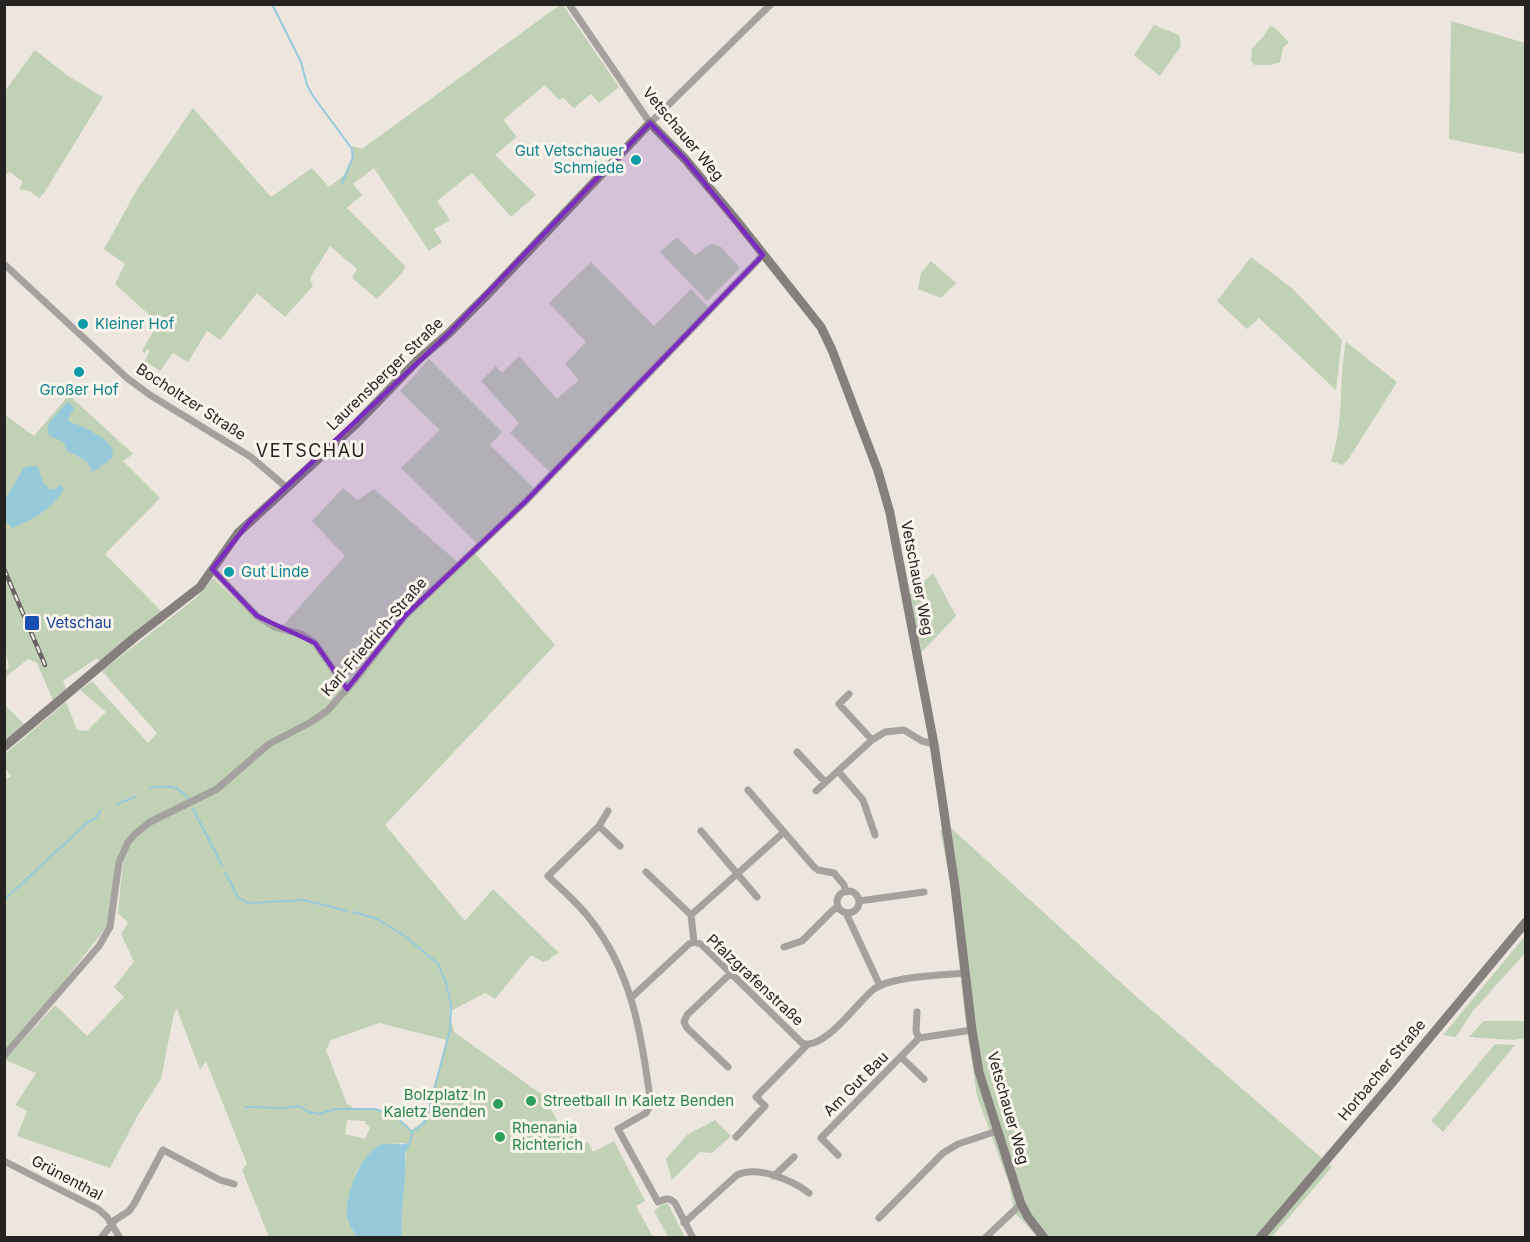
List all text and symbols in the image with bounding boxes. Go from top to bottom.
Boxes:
street label: Vetschauer Weg [639,83,728,184]
place label: Gut Vetschauer Schmiede [515,141,624,177]
marker: Gut Vetschauer Schmiede [629,153,643,167]
street label: Laurensberger Straße [323,313,447,434]
place label: Kleiner Hof [95,314,175,333]
marker: Kleiner Hof [76,317,90,331]
street label: Bocholtzer Straße [133,359,250,444]
marker: Großer Hof [72,365,86,379]
place label: Großer Hof [39,380,119,399]
district label: VETSCHAU [256,440,366,461]
street label: Vetschauer Weg [897,519,938,637]
place label: Gut Linde [241,562,309,581]
marker: Gut Linde [222,565,236,579]
street label: Karl-Friedrich-Straße [317,573,430,700]
place label: Vetschau [46,613,112,632]
marker: Vetschau [23,614,41,632]
street label: Pfalzgrafenstraße [703,930,808,1030]
street label: Horbacher Straße [1334,1015,1430,1124]
street label: Am Gut Bau [819,1047,892,1120]
street label: Vetschauer Weg [983,1049,1034,1166]
place label: Bolzplatz In Kaletz Benden [383,1085,486,1121]
place label: Streetball In Kaletz Benden [543,1091,734,1110]
marker: Streetball In Kaletz Benden [524,1094,538,1108]
marker: Bolzplatz In Kaletz Benden [491,1097,505,1111]
place label: Rhenania Richterich [512,1118,583,1154]
marker: Rhenania Richterich [493,1130,507,1144]
street label: Grünenthal [28,1151,106,1204]

